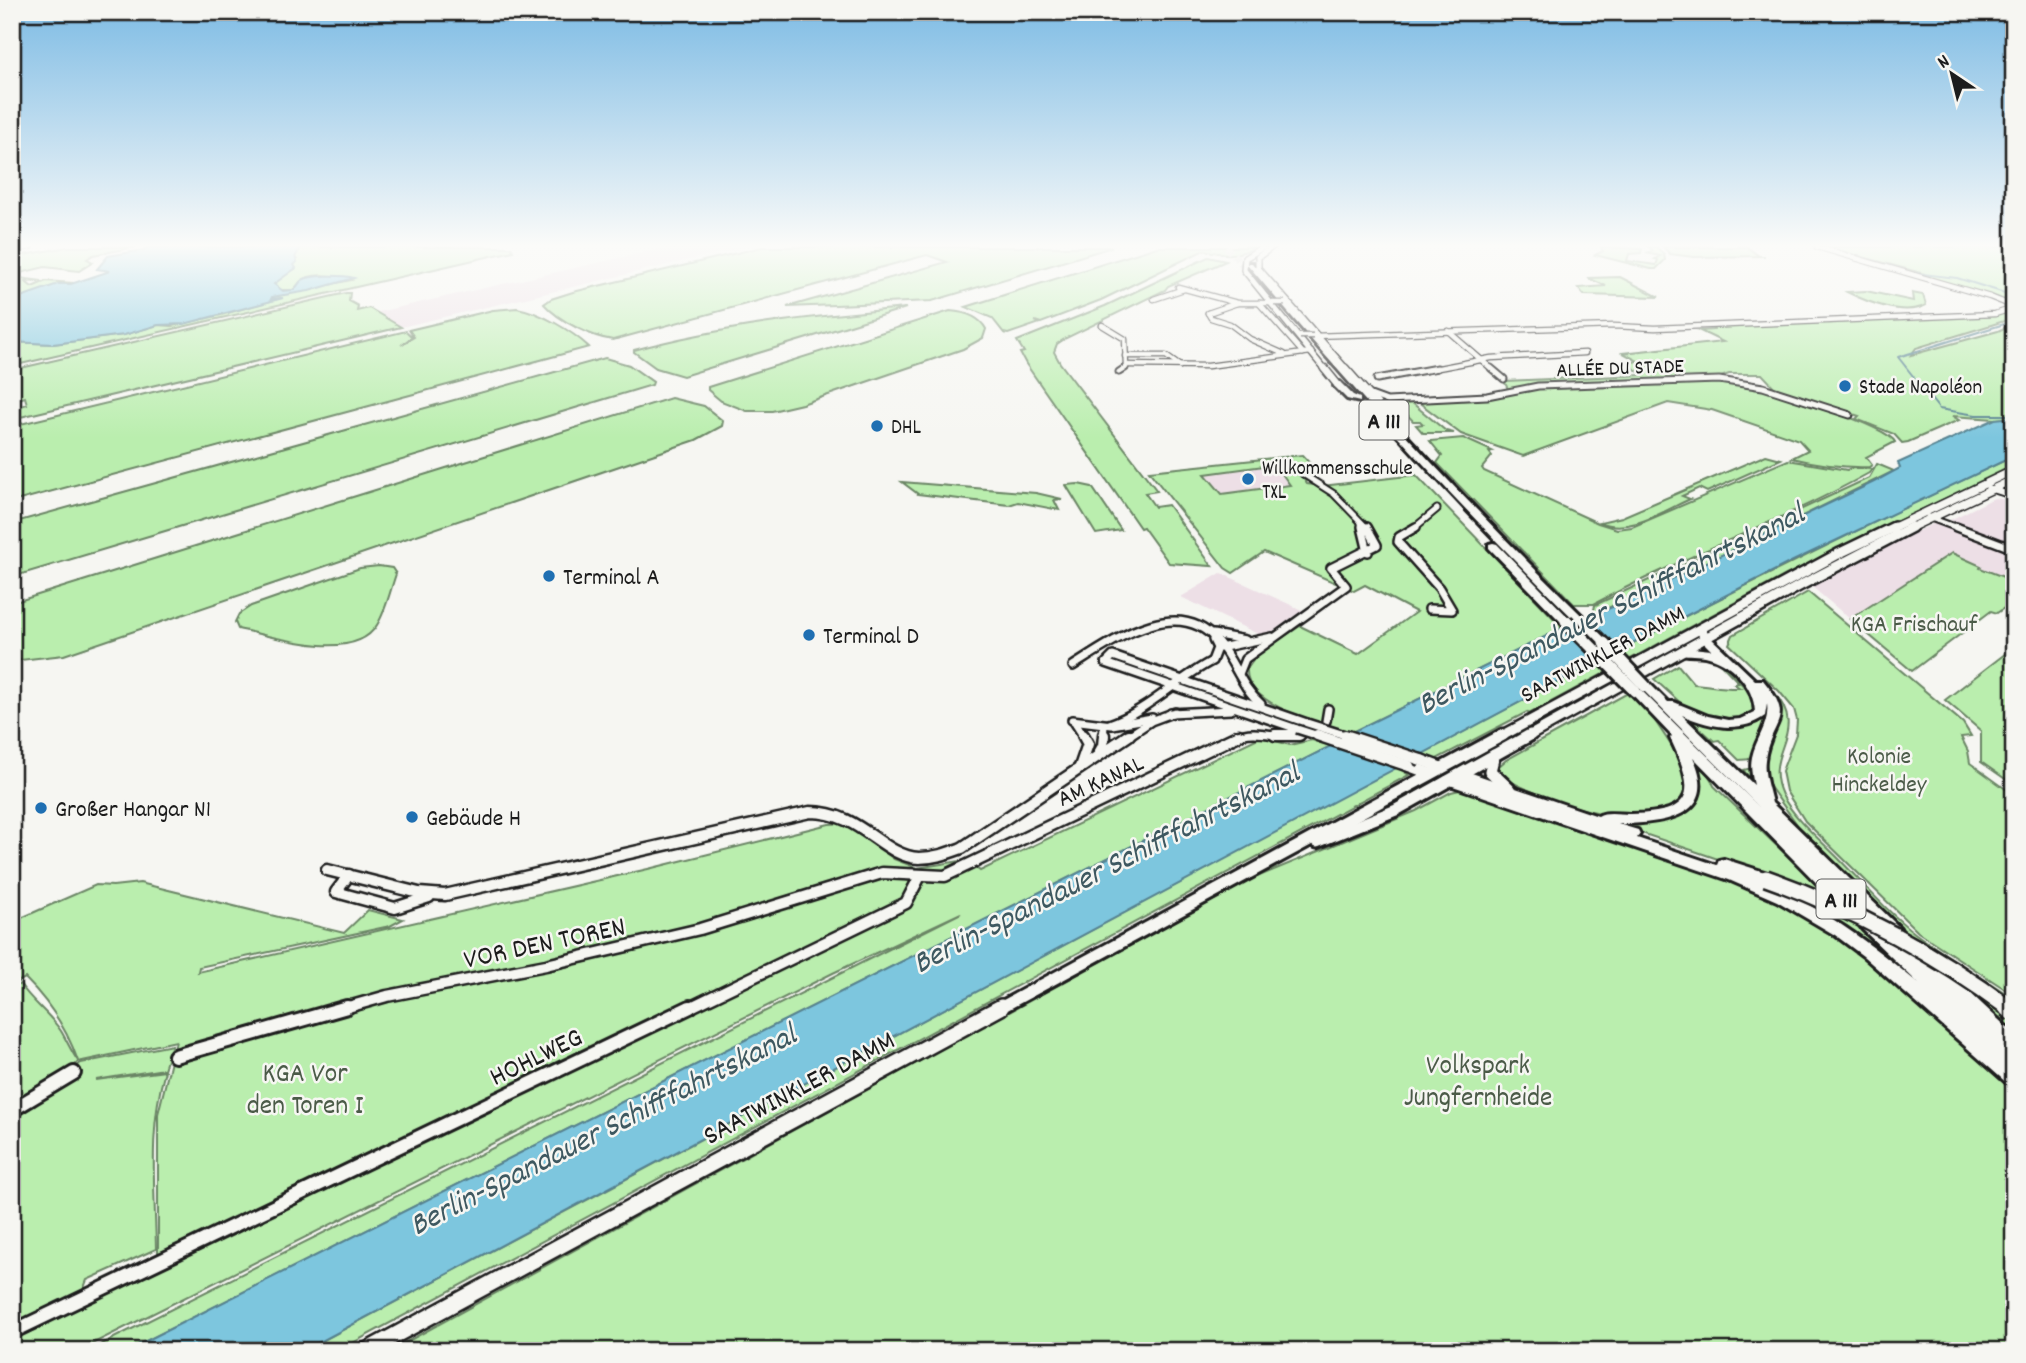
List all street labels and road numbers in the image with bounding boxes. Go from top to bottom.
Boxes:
street label: ALLÉE DU STADE [1556,353,1685,387]
road number: A 111 [1360,400,1408,440]
street label: SAATWINKLER DAMM [1515,598,1692,713]
street label: AM KANAL [1053,748,1150,817]
road number: A 111 [1816,879,1866,918]
street label: VOR DEN TOREN [460,909,630,983]
street label: HOHLWEG [484,1020,591,1099]
street label: SAATWINKLER DAMM [697,1023,904,1158]

